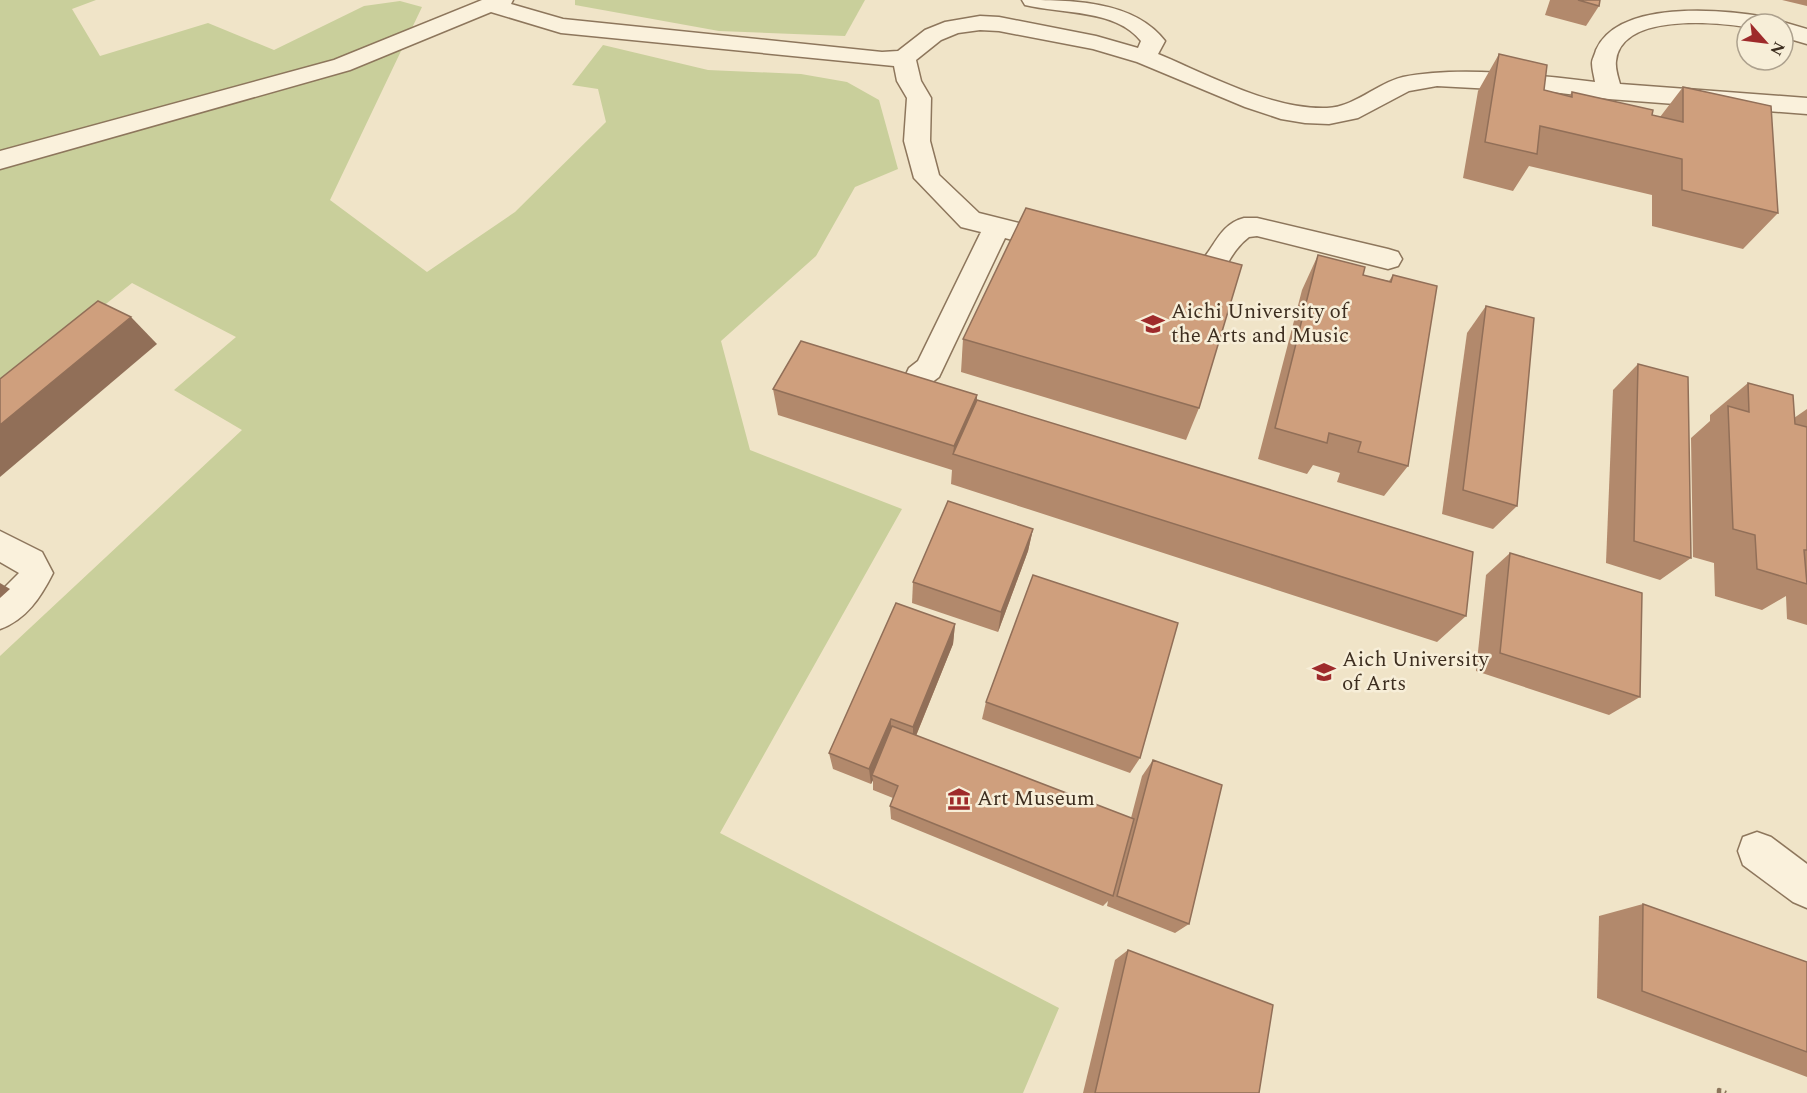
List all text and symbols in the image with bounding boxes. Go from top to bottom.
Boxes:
north arrow [1735,12,1795,72]
text: N [1764,37,1791,60]
place label: Aichi University of the Arts and Music [1171,296,1350,352]
school or university icon: Aichi University of the Arts and Music [1140,311,1166,337]
place label: Aich University of Arts [1342,644,1490,700]
school or university icon: Aich University of Arts [1311,659,1337,685]
place label: Art Museum [977,783,1095,815]
museum icon: Art Museum [946,786,972,812]

